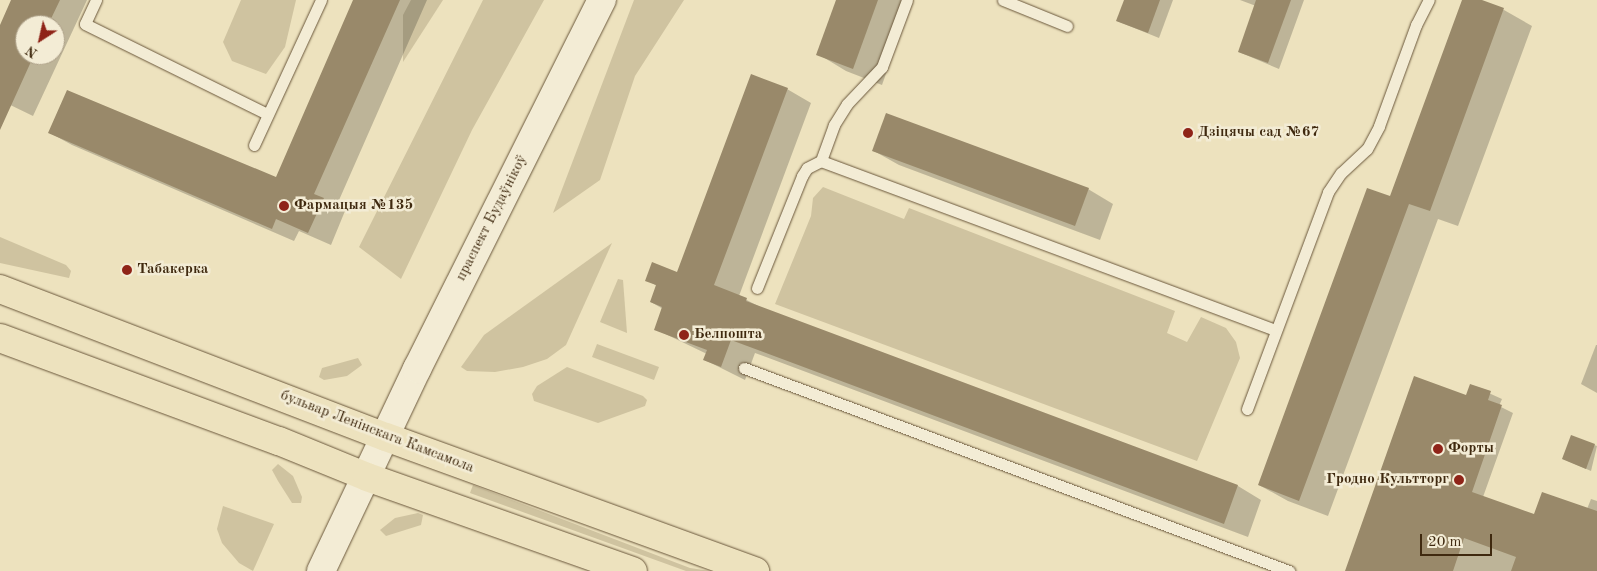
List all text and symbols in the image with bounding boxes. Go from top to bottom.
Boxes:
north arrow [15,15,65,65]
text: N [24,43,40,60]
place label: Дзіцячы сад №67 [1198,124,1319,142]
marker: Дзіцячы сад №67 [1182,127,1194,139]
street label: праспект Будаўнікоў [452,152,532,284]
place label: Фармацыя №135 [294,197,413,215]
marker: Фармацыя №135 [278,200,290,212]
place label: Табакерка [137,261,208,279]
marker: Табакерка [121,264,133,276]
place label: Белпошта [694,326,762,344]
marker: Белпошта [678,329,690,341]
street label: бульвар Ленінскага Камсамола [278,387,476,477]
place label: Форты [1448,440,1494,458]
marker: Форты [1432,443,1444,455]
place label: Гродно Культторг [1326,471,1449,489]
marker: Гродно Культторг [1453,474,1465,486]
scale bar [1422,524,1494,556]
text: 20 m [1428,535,1462,550]

